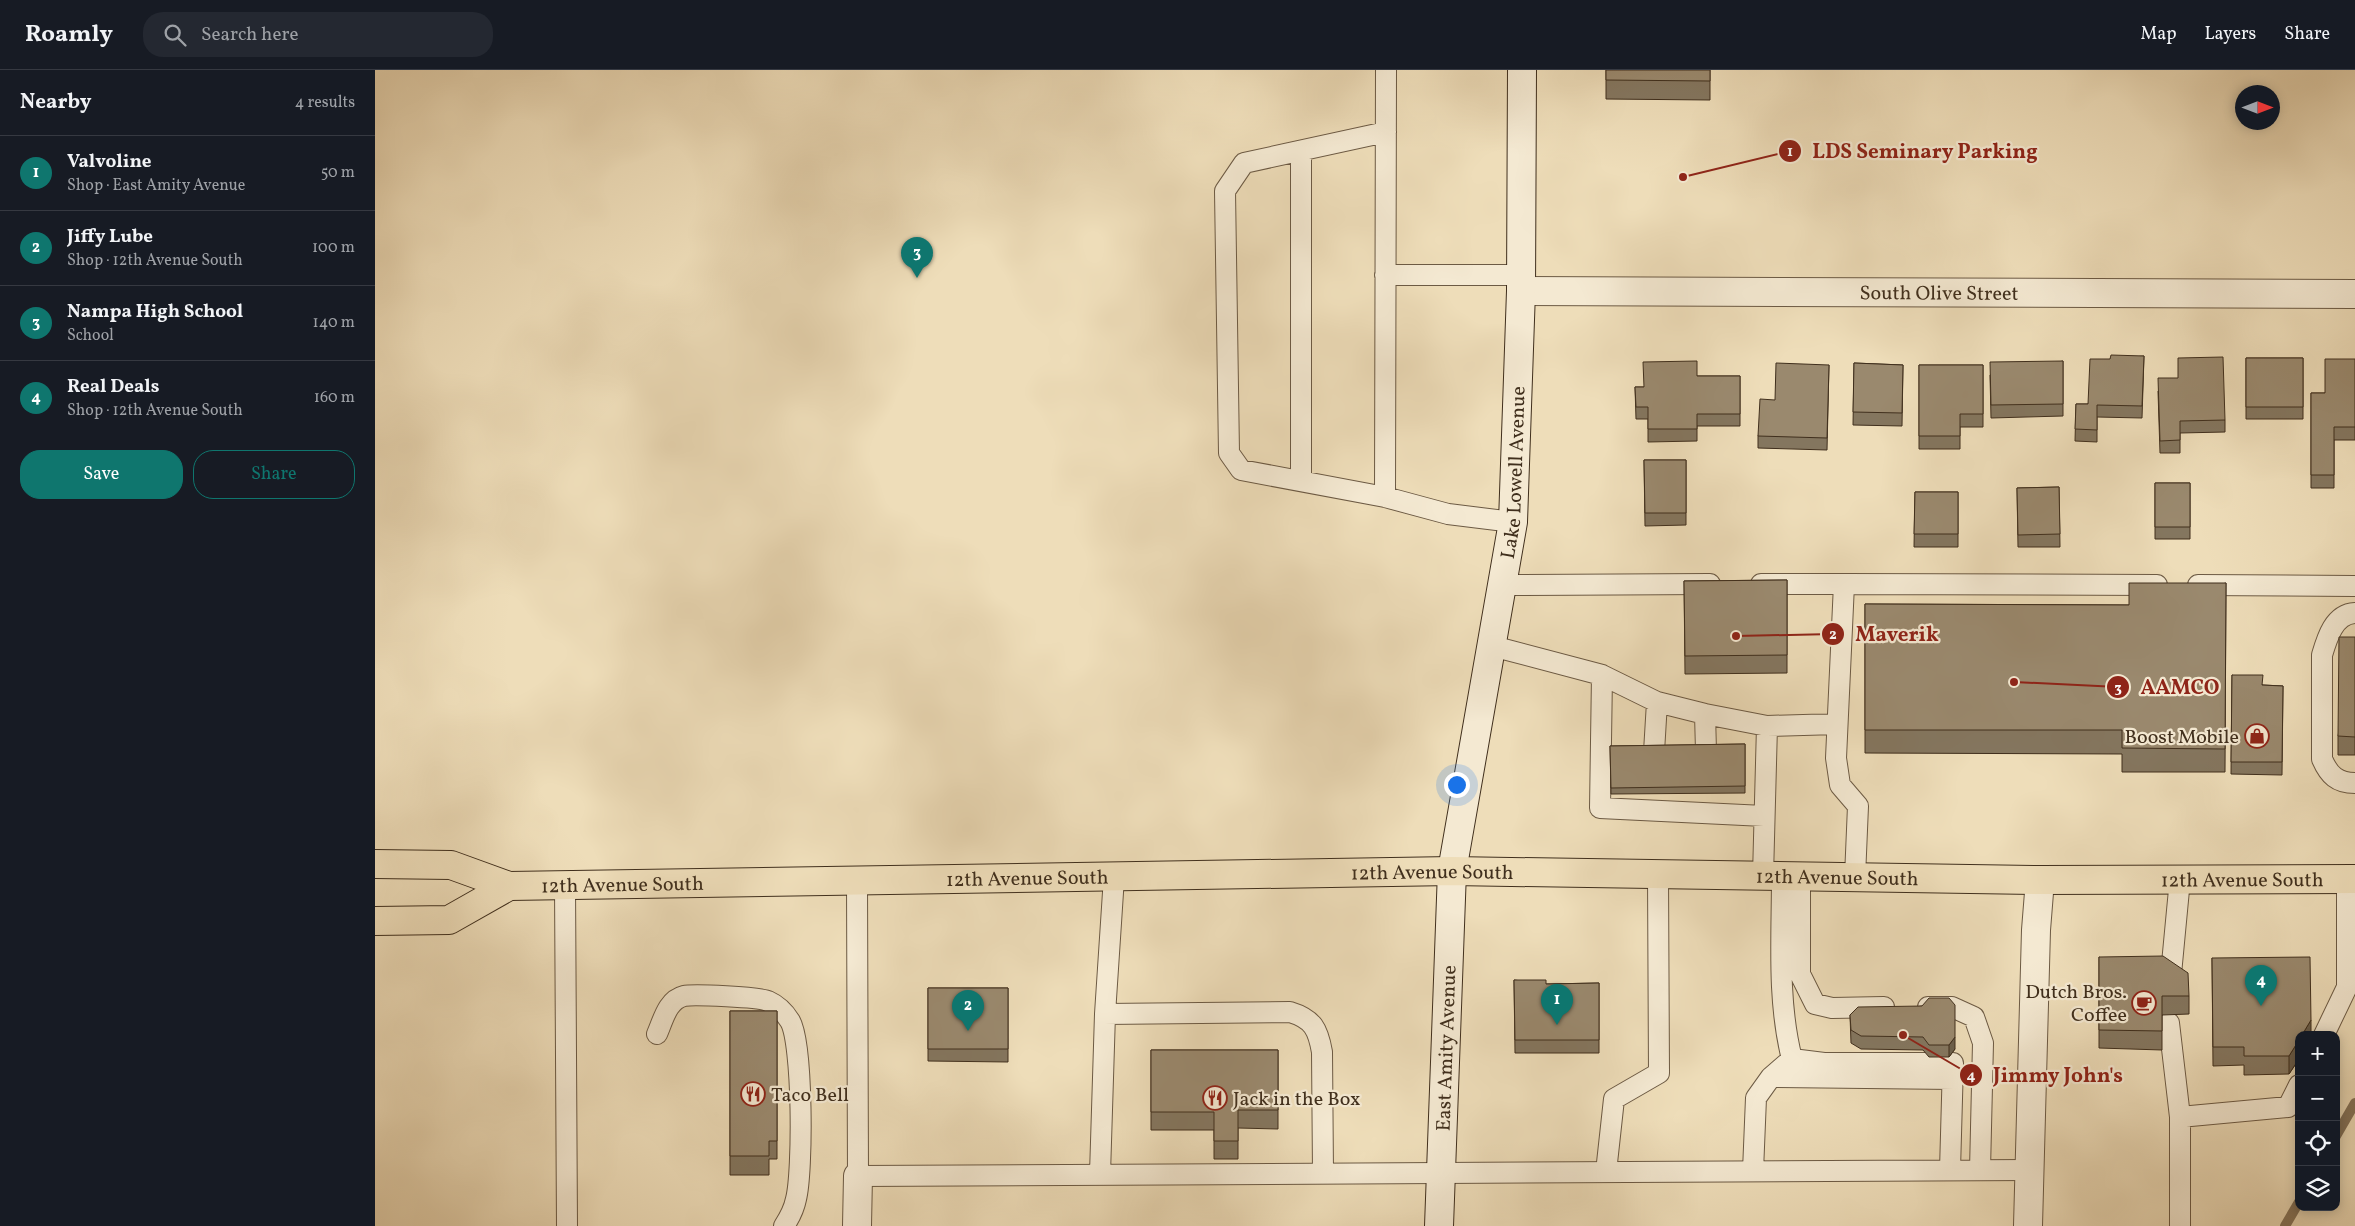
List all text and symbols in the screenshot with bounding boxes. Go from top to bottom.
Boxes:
search box [143,12,493,57]
text: Roamly [25,18,113,52]
icon: search [161,21,189,49]
text: Search here [201,22,298,48]
text: Map [2140,22,2176,47]
text: Layers [2204,22,2256,47]
text: Share [2284,22,2330,47]
north arrow [2235,85,2280,130]
text: Nearby [20,88,91,117]
text: 4 results [295,92,355,114]
callout: LDS Seminary Parking [1778,133,2048,169]
text: LDS Seminary Parking [1812,138,2038,167]
text: 1 [1787,142,1793,163]
text: Valvoline [67,149,151,175]
text: 1 [33,162,39,184]
text: 50 m [321,162,355,184]
text: Shop · East Amity Avenue [67,175,245,197]
text: Jiffy Lube [67,224,153,250]
text: 2 [32,237,40,259]
text: 100 m [312,237,355,259]
pin: 3 [901,237,933,278]
text: Shop · 12th Avenue South [67,250,243,272]
street label: South Olive Street [1859,280,2018,309]
text: Nampa High School [67,299,243,325]
text: 3 [32,312,40,334]
text: 140 m [313,312,355,334]
text: School [67,325,114,347]
text: Real Deals [67,374,160,400]
street label: Lake Lowell Avenue [1495,386,1534,561]
text: 4 [31,387,41,409]
text: 160 m [314,387,355,409]
text: Shop · 12th Avenue South [67,400,243,422]
button: Save [20,450,183,499]
button: Share [193,450,355,499]
callout: Maverik [1821,616,1949,652]
text: Maverik [1855,621,1939,650]
text: 2 [1829,625,1837,646]
callout: AAMCO [2106,669,2230,705]
text: AAMCO [2141,674,2219,703]
text: 3 [2114,678,2122,699]
shop icon: Boost Mobile [2244,723,2270,749]
place label: Boost Mobile [2125,724,2239,752]
your location [1444,772,1470,798]
street label: 12th Avenue South [1351,859,1514,889]
street label: 12th Avenue South [946,864,1109,895]
street label: 12th Avenue South [1755,864,1919,894]
street label: 12th Avenue South [2161,867,2324,896]
street label: 12th Avenue South [541,871,704,901]
street label: East Amity Avenue [1430,965,1465,1132]
pin: 4 [2245,965,2277,1006]
place label: Dutch Bros. Coffee [2025,979,2127,1030]
pin: 1 [1541,984,1573,1025]
pin: 2 [952,990,984,1031]
cafe icon: Dutch Bros. Coffee [2131,990,2157,1016]
map controls [2295,1031,2340,1211]
button: + [2295,1031,2340,1076]
callout: Jimmy John's [1958,1057,2133,1093]
text: Jimmy John's [1992,1062,2123,1091]
text: 4 [1966,1066,1976,1087]
button: − [2295,1076,2340,1121]
restaurant icon: Taco Bell [740,1081,766,1107]
place label: Taco Bell [771,1082,849,1110]
restaurant icon: Jack in the Box [1202,1085,1228,1111]
place label: Jack in the Box [1233,1086,1360,1114]
button: locate [2295,1121,2340,1166]
button: layers [2295,1166,2340,1211]

